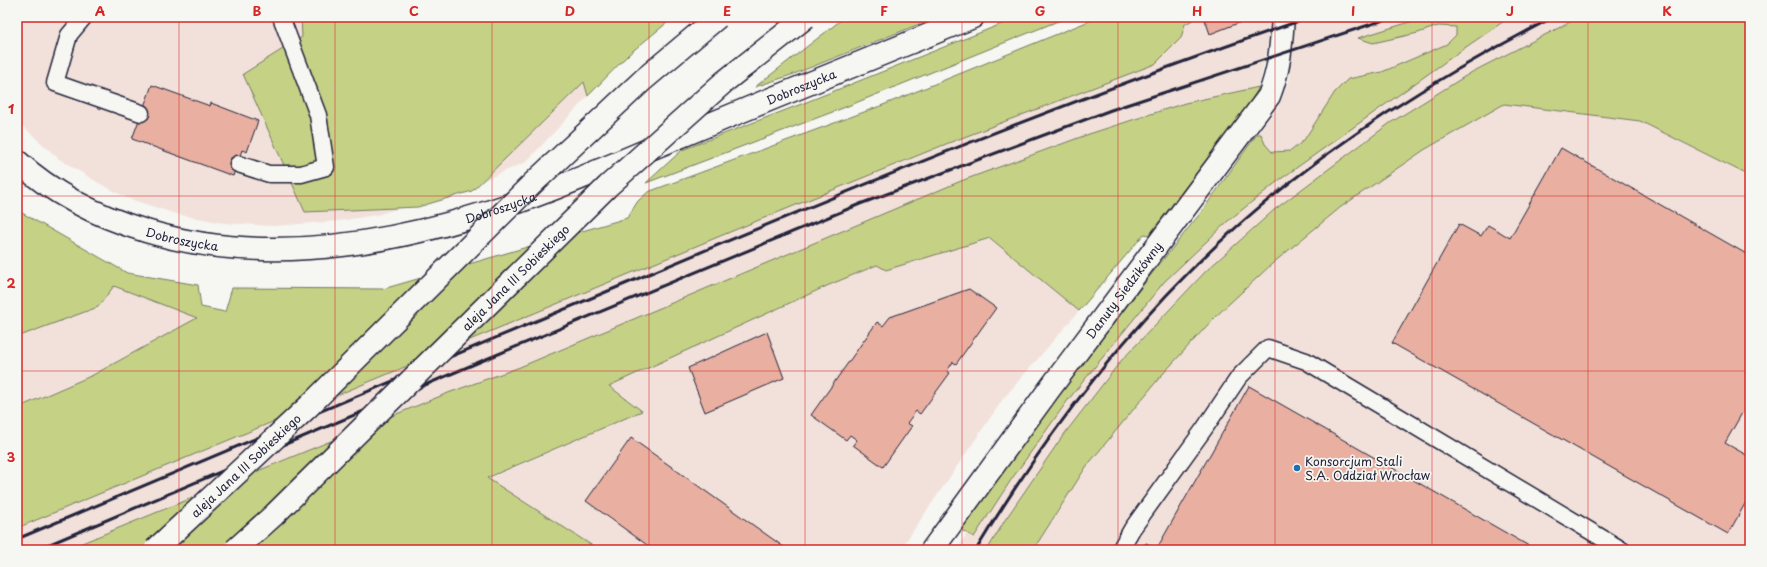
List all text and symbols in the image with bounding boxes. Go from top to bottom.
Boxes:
text: A [95,1,105,20]
text: B [253,1,262,20]
text: C [409,1,419,20]
text: D [565,1,575,20]
text: E [723,1,731,20]
text: F [880,1,888,20]
text: G [1035,1,1045,20]
text: H [1192,1,1202,20]
text: I [1351,1,1355,20]
text: J [1506,1,1514,20]
text: K [1662,1,1672,20]
street label: Dobroszycka [763,64,839,109]
text: 1 [8,99,14,118]
street label: Dobroszycka [463,187,539,228]
street label: aleja Jana III Sobieskiego [457,220,573,335]
street label: Dobroszycka [144,222,220,255]
street label: Danuty Siedzikówny [1081,238,1166,342]
text: 2 [6,273,16,292]
street label: aleja Jana III Sobieskiego [187,409,305,521]
text: 3 [7,447,16,466]
place label: Konsorcjum Stali S.A. Oddział Wrocław [1305,452,1431,484]
marker: Konsorcjum Stali S.A. Oddział Wrocław [1292,463,1302,473]

